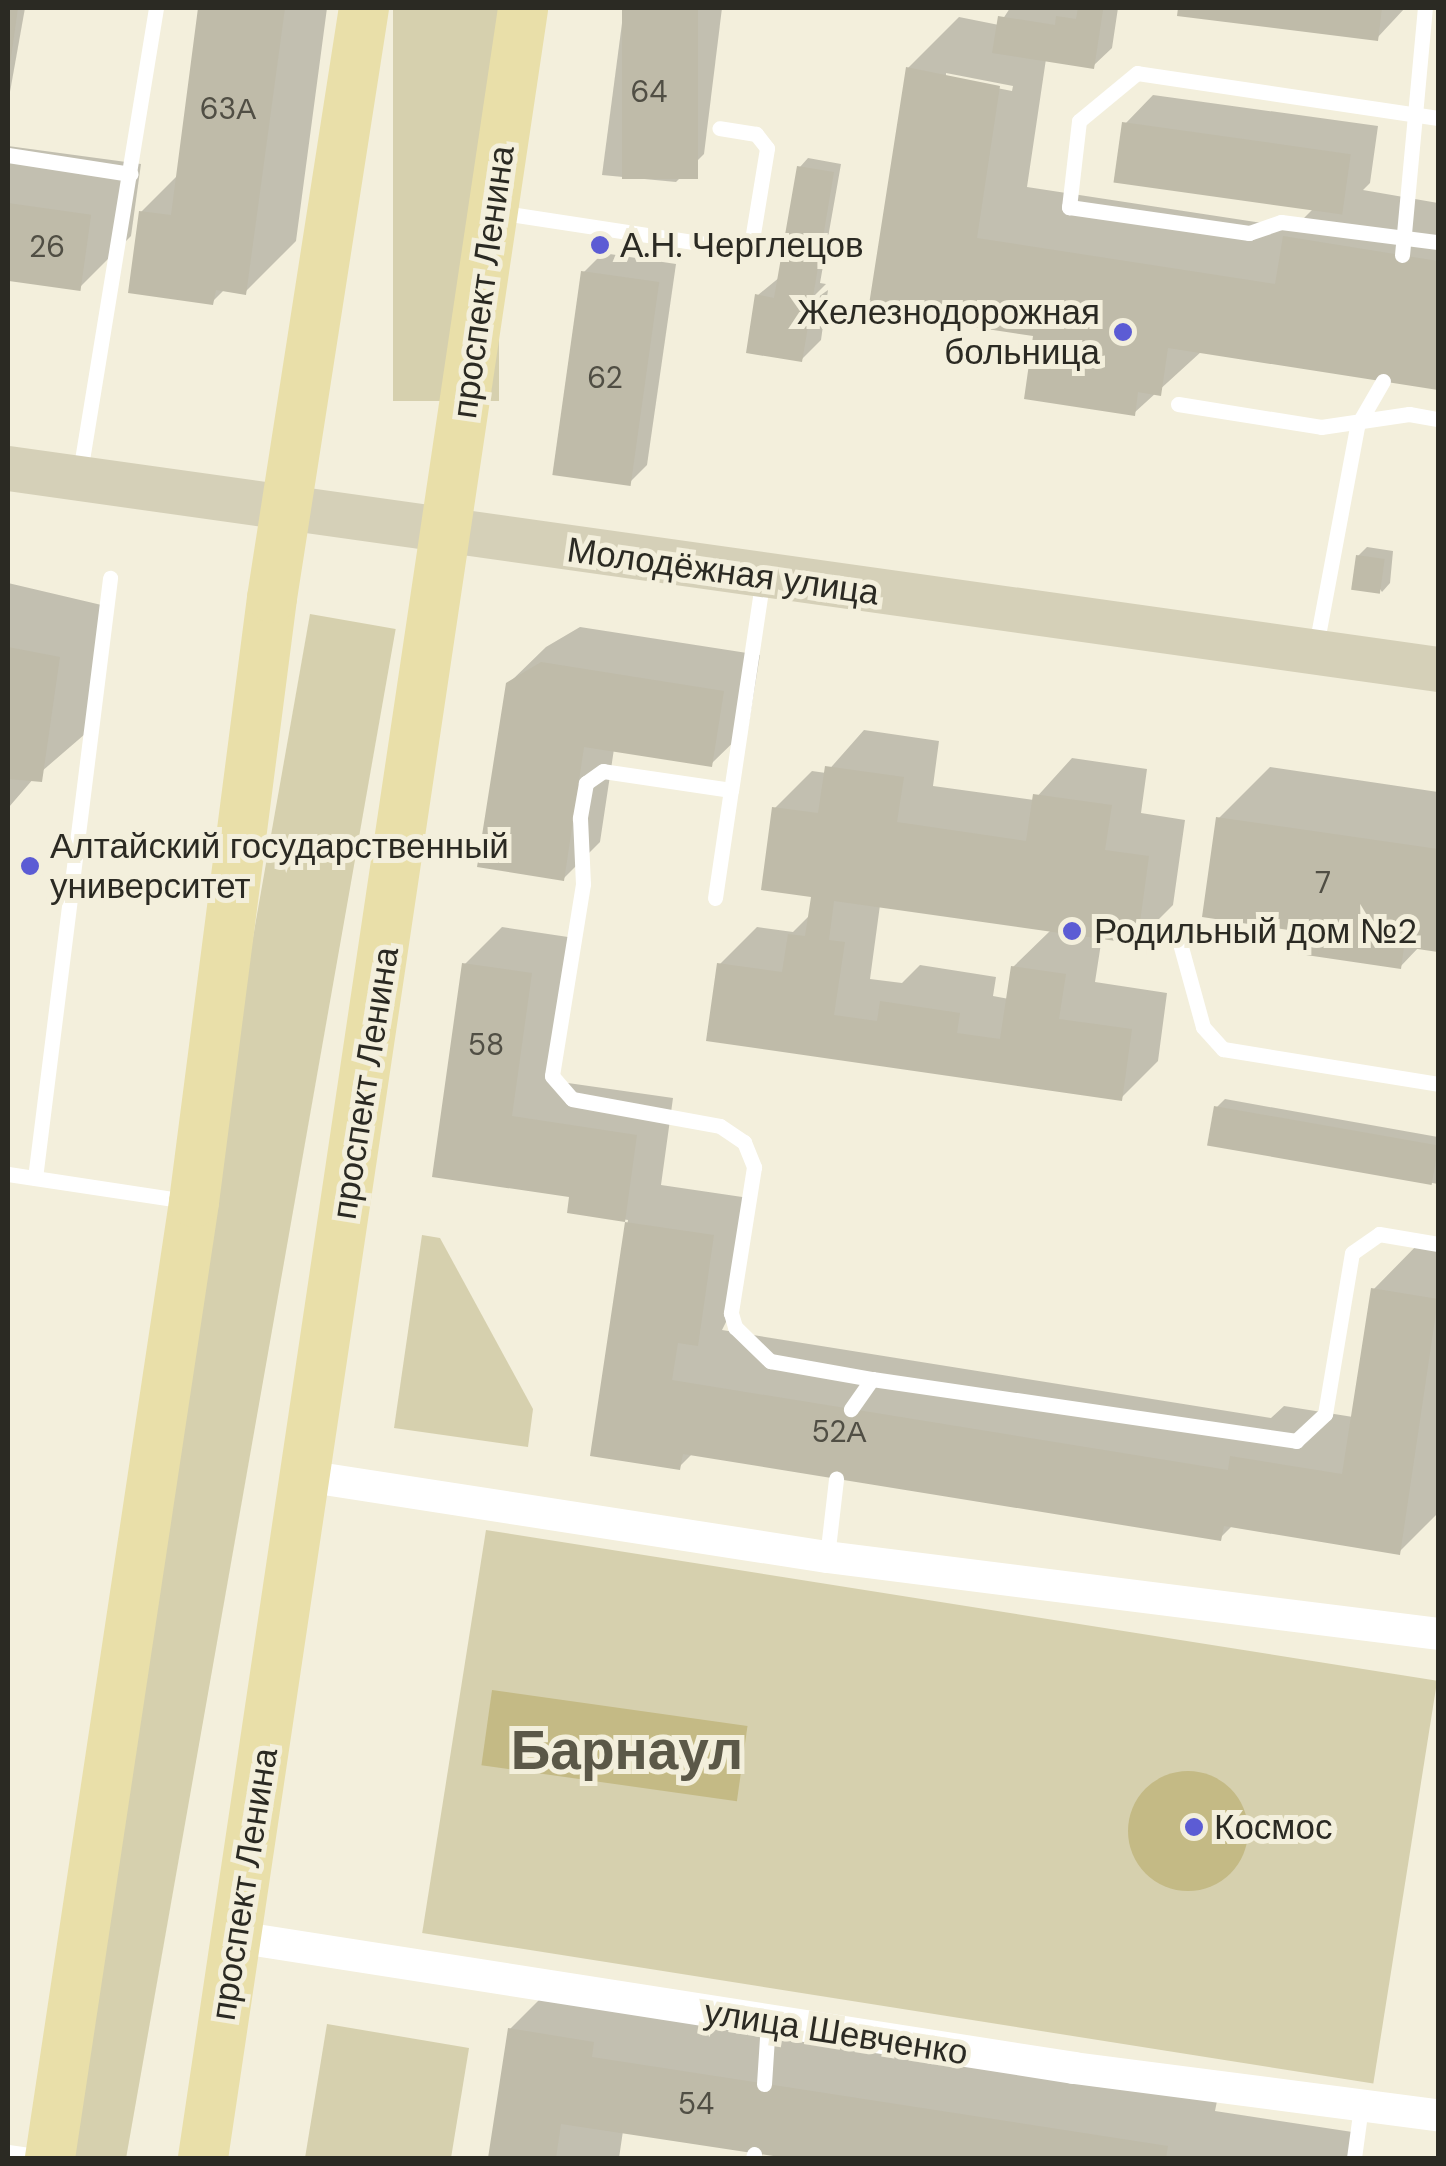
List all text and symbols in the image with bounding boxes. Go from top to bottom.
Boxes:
house number: 64 [630,74,668,110]
house number: 63А [200,91,256,127]
street label: проспект Ленина [443,143,523,421]
place label: А.Н. Черглецов [620,224,864,266]
house number: 26 [29,229,65,265]
marker: А.Н. Черглецов [589,234,611,256]
place label: Железнодорожная больница [797,291,1100,373]
marker: Железнодорожная больница [1110,319,1136,345]
house number: 62 [587,360,623,396]
street label: Молодёжная улица [564,528,882,614]
place label: Алтайский государственный университет [50,825,509,907]
marker: Алтайский государственный университет [19,855,41,877]
house number: 7 [1315,865,1331,901]
place label: Родильный дом №2 [1094,910,1417,952]
marker: Родильный дом №2 [1059,918,1085,944]
street label: проспект Ленина [323,944,407,1222]
house number: 58 [468,1027,504,1063]
house number: 52А [811,1414,867,1450]
district label: Барнаул [511,1718,743,1784]
street label: проспект Ленина [202,1745,286,2023]
place label: Космос [1214,1806,1332,1848]
marker: Космос [1183,1816,1205,1838]
street label: улица Шевченко [701,1990,971,2074]
house number: 54 [678,2086,714,2122]

